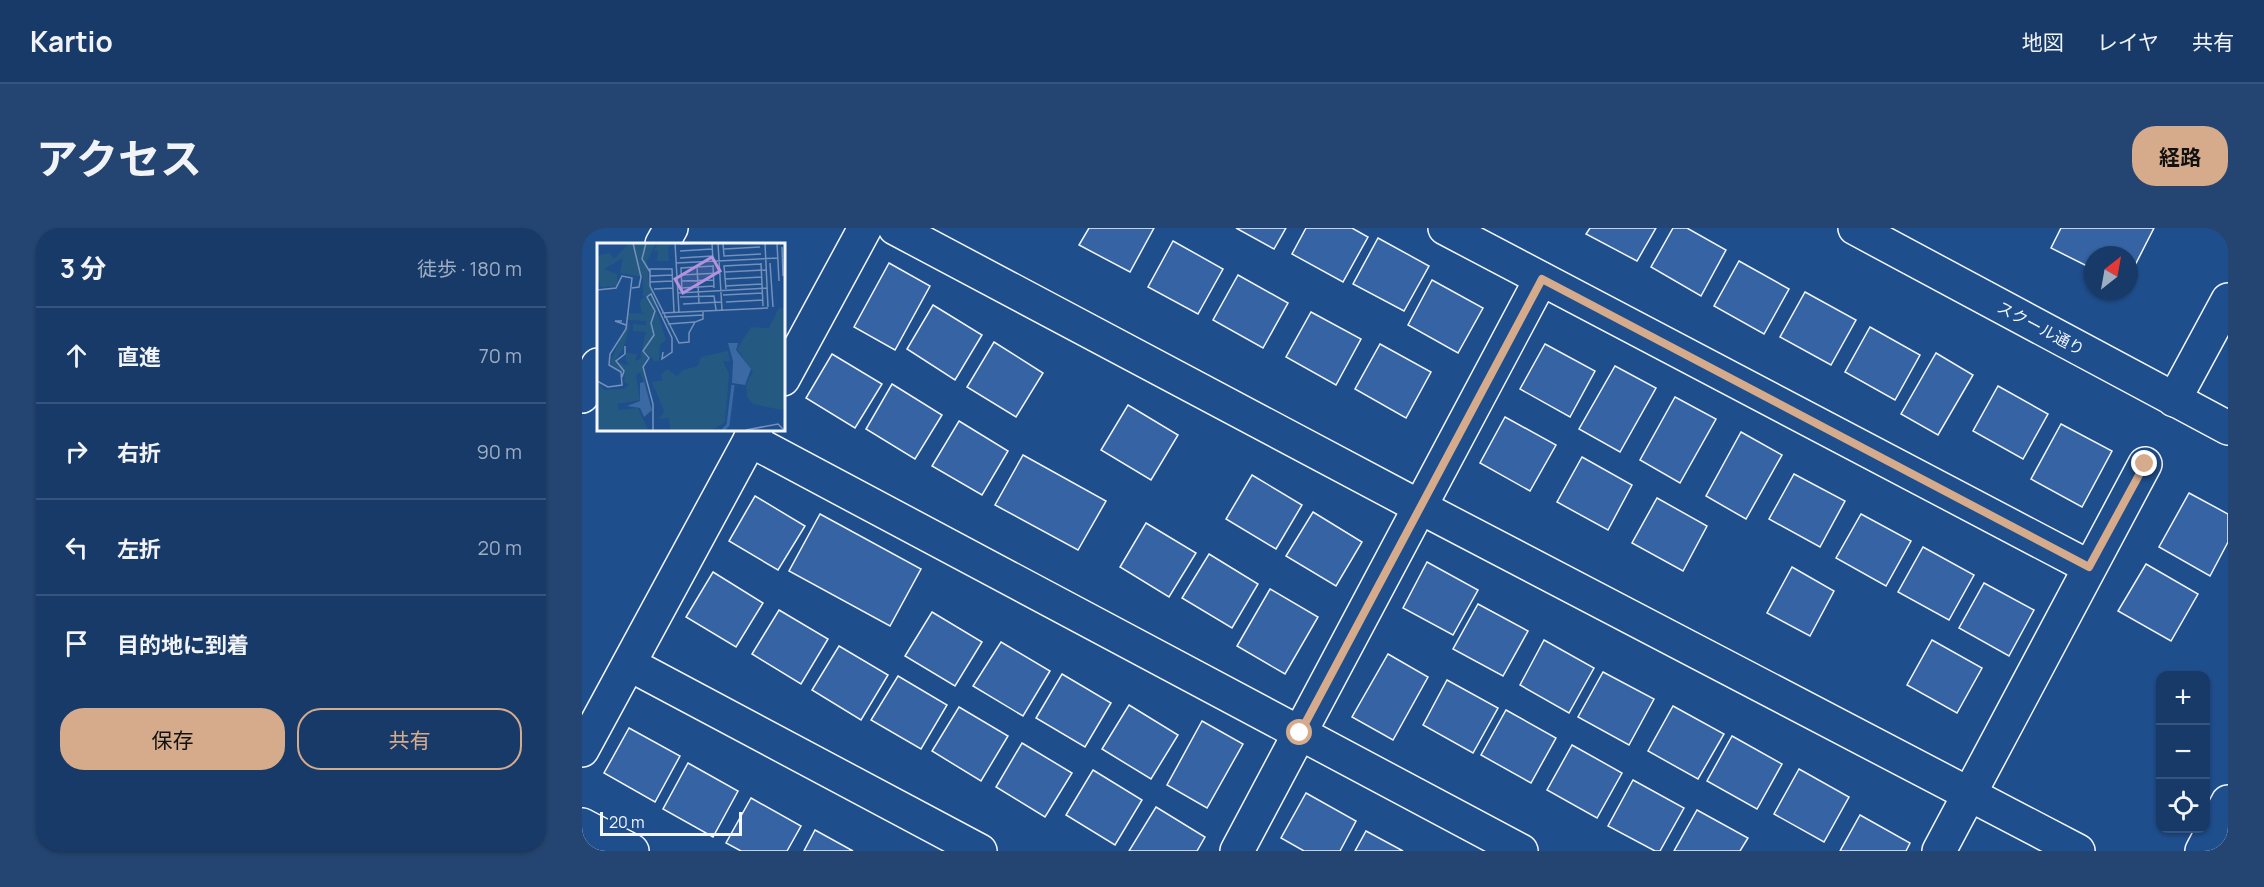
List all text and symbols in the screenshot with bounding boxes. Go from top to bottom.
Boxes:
text: Kartio [30,22,113,60]
text: 地図 [2022,28,2064,56]
text: レイヤ [2097,28,2159,56]
text: 共有 [2192,28,2234,56]
button: 経路 [2132,126,2228,186]
text: アクセス [36,129,202,187]
inset map [597,243,784,430]
north arrow [2084,246,2138,300]
text: 3 分 [60,250,106,286]
text: 徒歩 · 180 m [417,255,522,282]
street label: スクール通り [1993,296,2089,360]
icon: ahead [60,339,93,372]
text: 直進 [117,342,161,372]
text: 70 m [479,342,522,369]
icon: right [60,435,93,468]
text: 右折 [117,438,161,468]
text: 90 m [476,438,522,465]
route end [2131,450,2157,476]
icon: left [60,531,93,564]
text: 左折 [117,534,161,564]
text: 20 m [477,534,522,561]
icon: arrive [60,627,93,660]
text: 目的地に到着 [117,630,249,660]
map controls [2156,671,2210,833]
button: + [2156,671,2210,725]
button: 保存 [60,708,285,770]
button: 共有 [297,708,522,770]
route start [1286,719,1312,745]
button: − [2156,725,2210,779]
button: locate [2156,779,2210,833]
scale bar [600,809,742,836]
text: 20 m [609,811,645,833]

